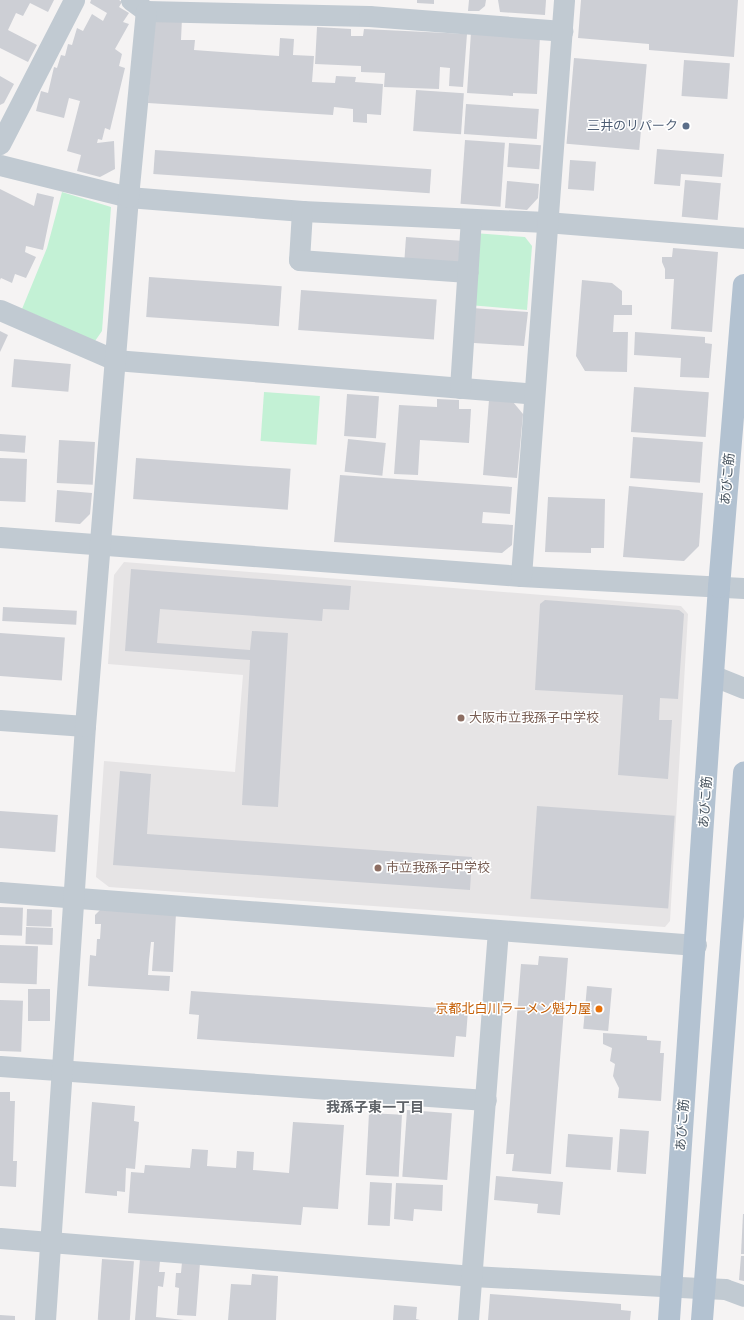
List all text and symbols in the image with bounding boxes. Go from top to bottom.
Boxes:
place label: 三井のリパーク [587,118,678,134]
marker: 三井のリパーク [681,121,691,131]
street label: あびこ筋 [718,452,738,506]
place label: 大阪市立我孫子中学校 [469,710,599,726]
marker: 大阪市立我孫子中学校 [456,713,466,723]
street label: あびこ筋 [696,776,716,828]
place label: 市立我孫子中学校 [386,860,490,876]
marker: 市立我孫子中学校 [373,863,383,873]
place label: 京都北白川ラーメン魁力屋 [435,1001,591,1017]
marker: 京都北白川ラーメン魁力屋 [594,1004,604,1014]
street label: あびこ筋 [673,1099,693,1151]
district label: 我孫子東一丁目 [326,1100,424,1116]

